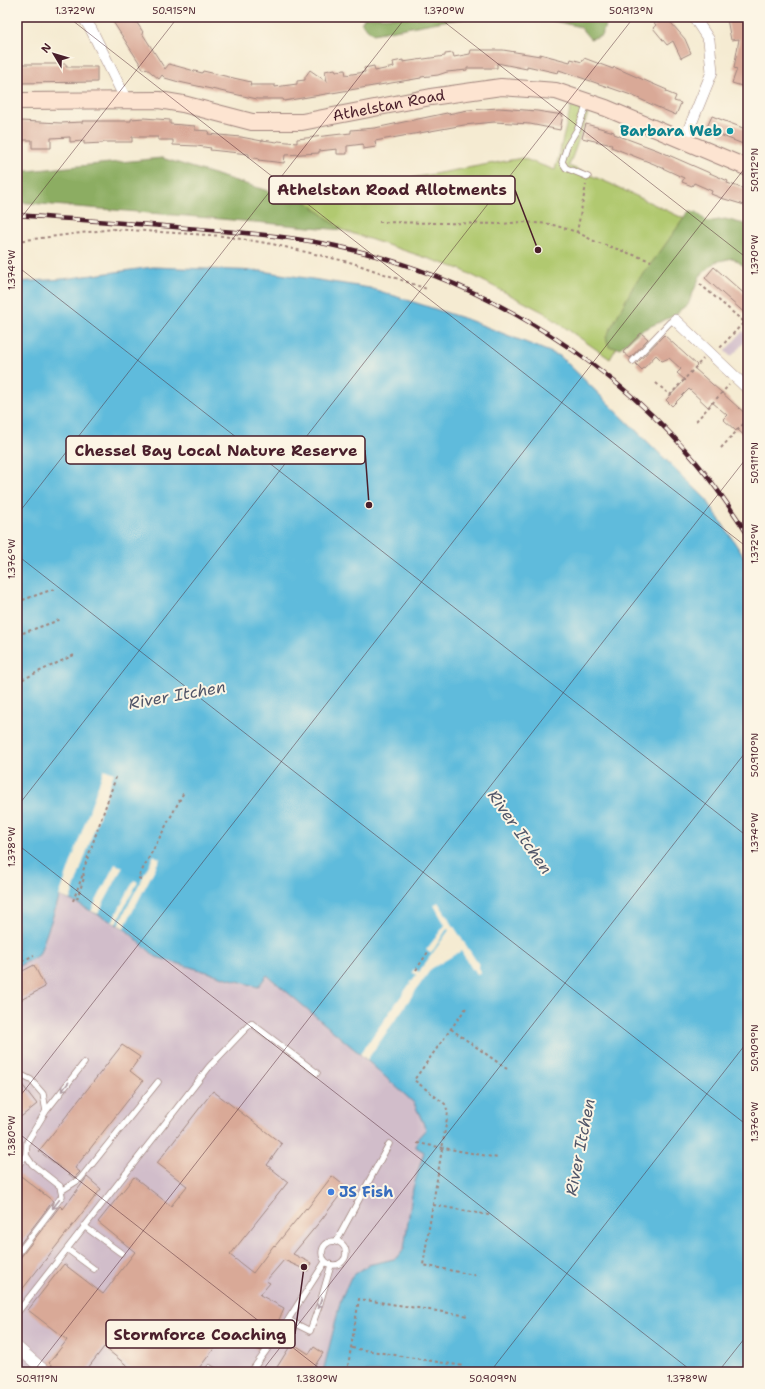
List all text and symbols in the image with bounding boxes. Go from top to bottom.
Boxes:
text: 1.372°W [55,4,95,17]
text: 50.915°N [152,4,196,17]
text: 1.370°W [424,4,465,17]
text: 50.913°N [609,4,653,17]
north arrow [34,34,74,74]
text: N [38,40,55,56]
street label: Athelstan Road [331,85,447,126]
place label: Barbara Web [620,121,722,141]
marker: Barbara Web [725,126,735,136]
text: 50.912°N [748,148,761,192]
callout: Athelstan Road Allotments [269,176,515,204]
text: Athelstan Road Allotments [277,179,507,200]
text: 1.370°W [748,234,761,275]
text: 1.374°W [5,249,18,290]
callout: Chessel Bay Local Nature Reserve [66,436,365,464]
text: Chessel Bay Local Nature Reserve [74,440,358,461]
text: 50.911°N [748,442,761,484]
text: 1.372°W [748,524,761,564]
text: 1.376°W [5,538,18,579]
water label: River Itchen [127,676,227,714]
text: 50.910°N [748,733,761,777]
water label: River Itchen [483,786,557,878]
text: 1.374°W [748,812,761,853]
text: 1.378°W [5,826,18,867]
text: 50.909°N [748,1024,761,1072]
one-way arrow [61,1081,69,1092]
water label: River Itchen [560,1097,600,1197]
text: 1.376°W [748,1101,761,1142]
text: 1.380°W [5,1115,18,1157]
place label: JS Fish [339,1182,393,1202]
marker: JS Fish [326,1187,336,1197]
one-way arrow [52,1199,61,1210]
one-way arrow [316,1296,323,1309]
callout: Stormforce Coaching [106,1320,295,1348]
text: Stormforce Coaching [114,1324,287,1345]
text: 50.911°N [16,1372,58,1385]
text: 1.380°W [296,1372,338,1385]
text: 50.909°N [469,1372,517,1385]
text: 1.378°W [667,1372,708,1385]

